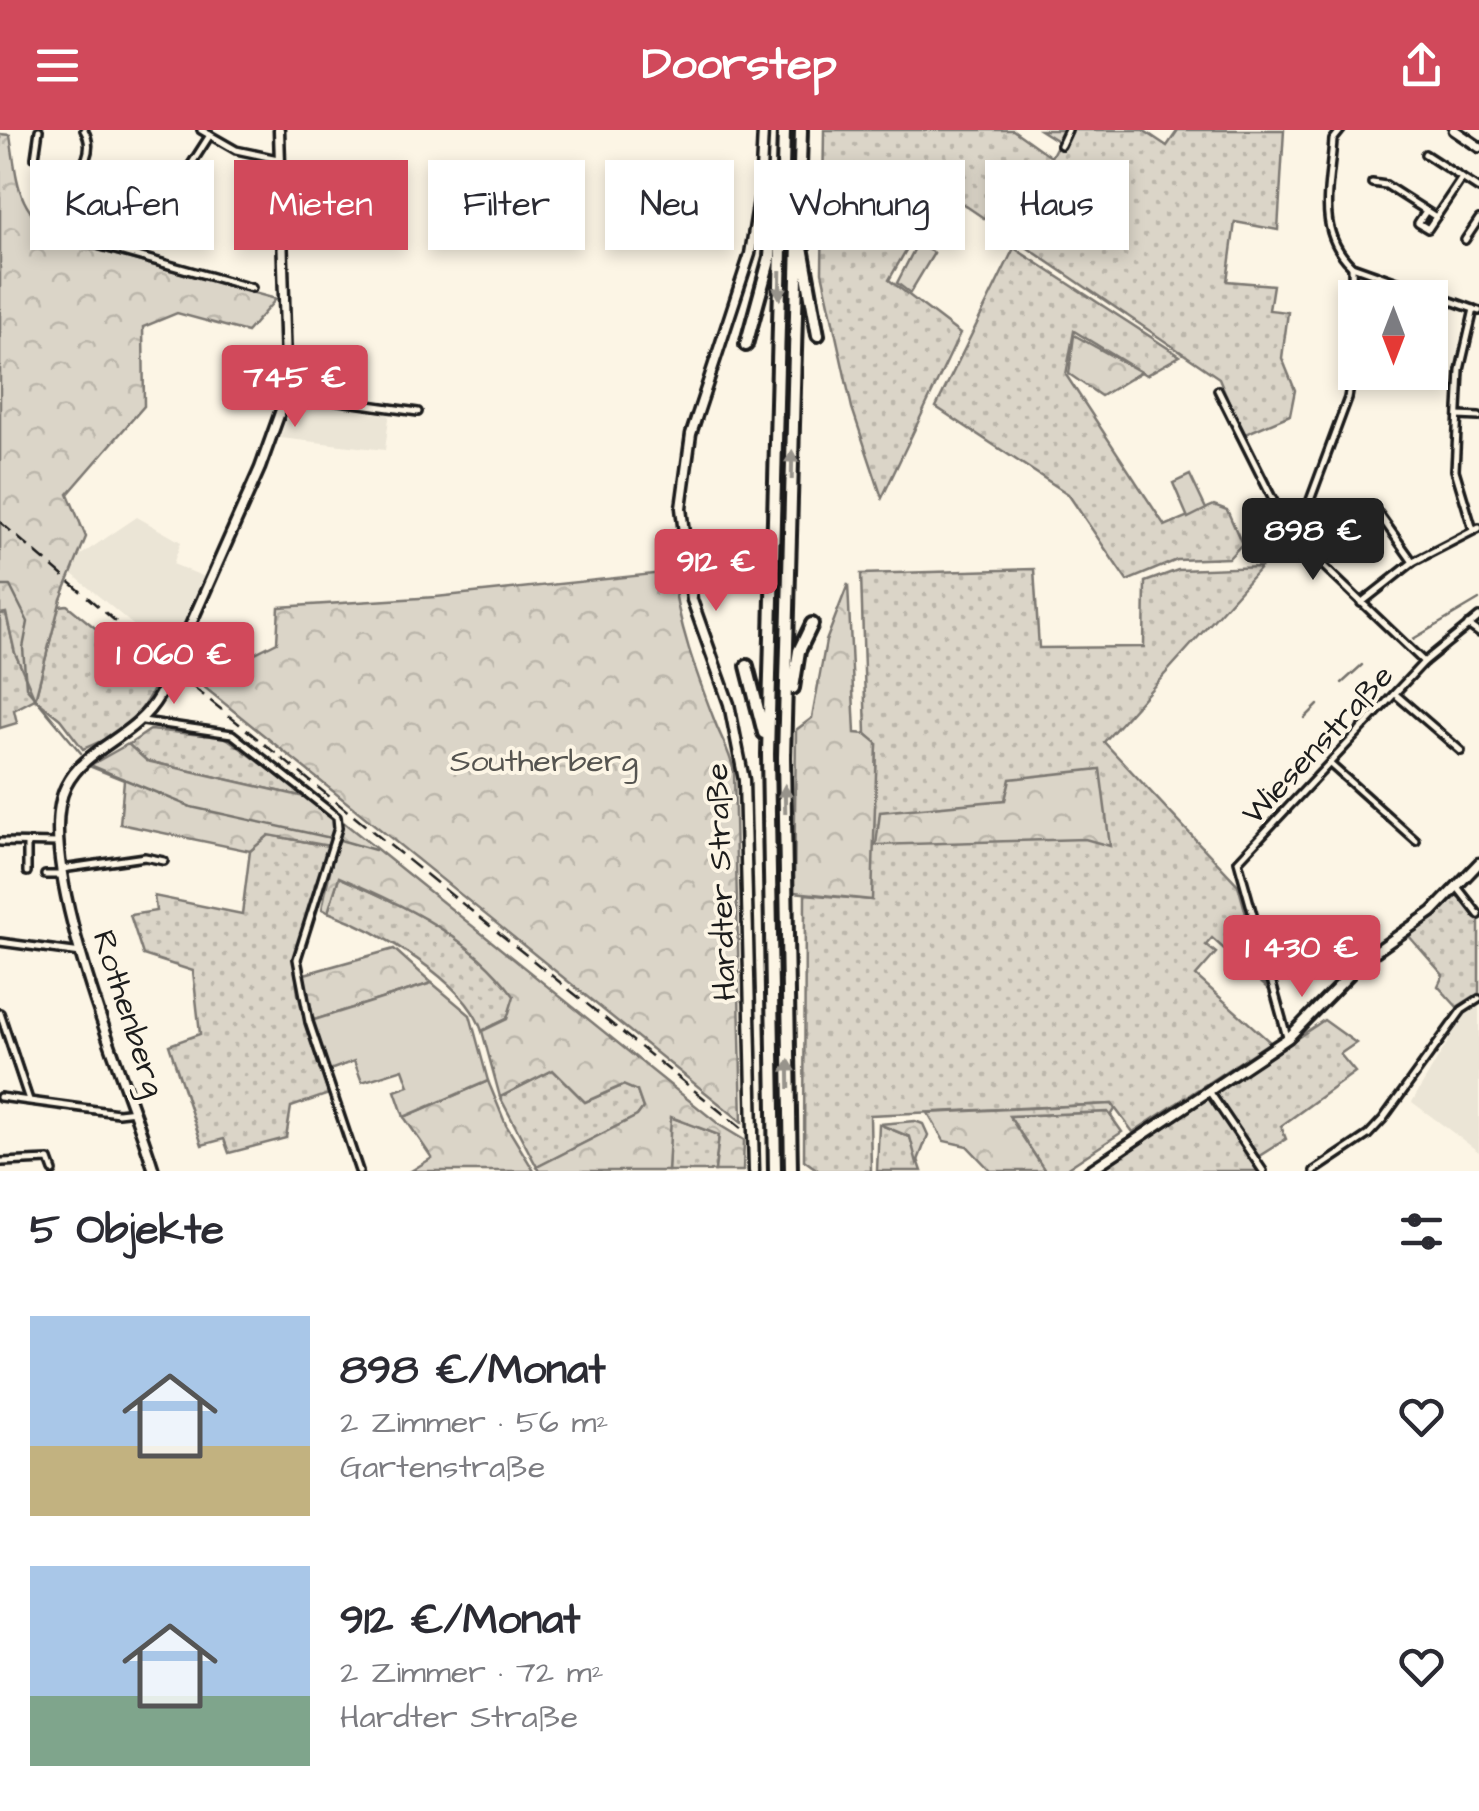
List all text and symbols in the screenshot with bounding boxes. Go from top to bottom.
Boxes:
text: Doorstep [642,34,837,96]
icon: menu [30,38,85,93]
icon: share [1394,38,1449,93]
chip: Kaufen [30,160,214,250]
chip: Mieten [234,160,408,250]
chip: Filter [428,160,585,250]
chip: Neu [605,160,734,250]
chip: Wohnung [754,160,965,250]
chip: Haus [985,160,1129,250]
one-way arrow [772,270,788,302]
north arrow [1338,280,1448,390]
map controls [1338,280,1448,390]
pin: 745 € [225,345,365,430]
text: 745 € [244,355,346,400]
one-way arrow [784,449,800,481]
pin: 898 € [1243,498,1383,583]
text: 898 € [1264,508,1362,553]
pin: 912 € [646,529,786,614]
text: 912 € [677,539,755,584]
pin: 1 060 € [82,622,266,707]
text: 1 060 € [116,632,232,677]
street label: Wiesenstraße [1232,655,1404,835]
park label: Southerberg [450,739,638,784]
street label: Hardter Straße [695,762,748,1002]
one-way arrow [776,782,792,814]
pin: 1 430 € [1210,915,1394,1000]
street label: Rothenberg [81,925,177,1102]
text: 1 430 € [1245,925,1359,970]
one-way arrow [781,1057,797,1089]
text: 5 Objekte [30,1202,224,1260]
icon: filters [1394,1204,1449,1259]
text: 898 €/Monat [340,1342,605,1400]
icon: home [110,1356,230,1476]
icon: heart [1394,1389,1449,1444]
text: 2 Zimmer · 56 m² [340,1400,608,1445]
text: Gartenstraße [340,1445,545,1490]
text: 912 €/Monat [340,1592,580,1650]
icon: home [110,1606,230,1726]
icon: heart [1394,1639,1449,1694]
text: 2 Zimmer · 72 m² [340,1650,604,1695]
text: Hardter Straße [340,1695,578,1740]

